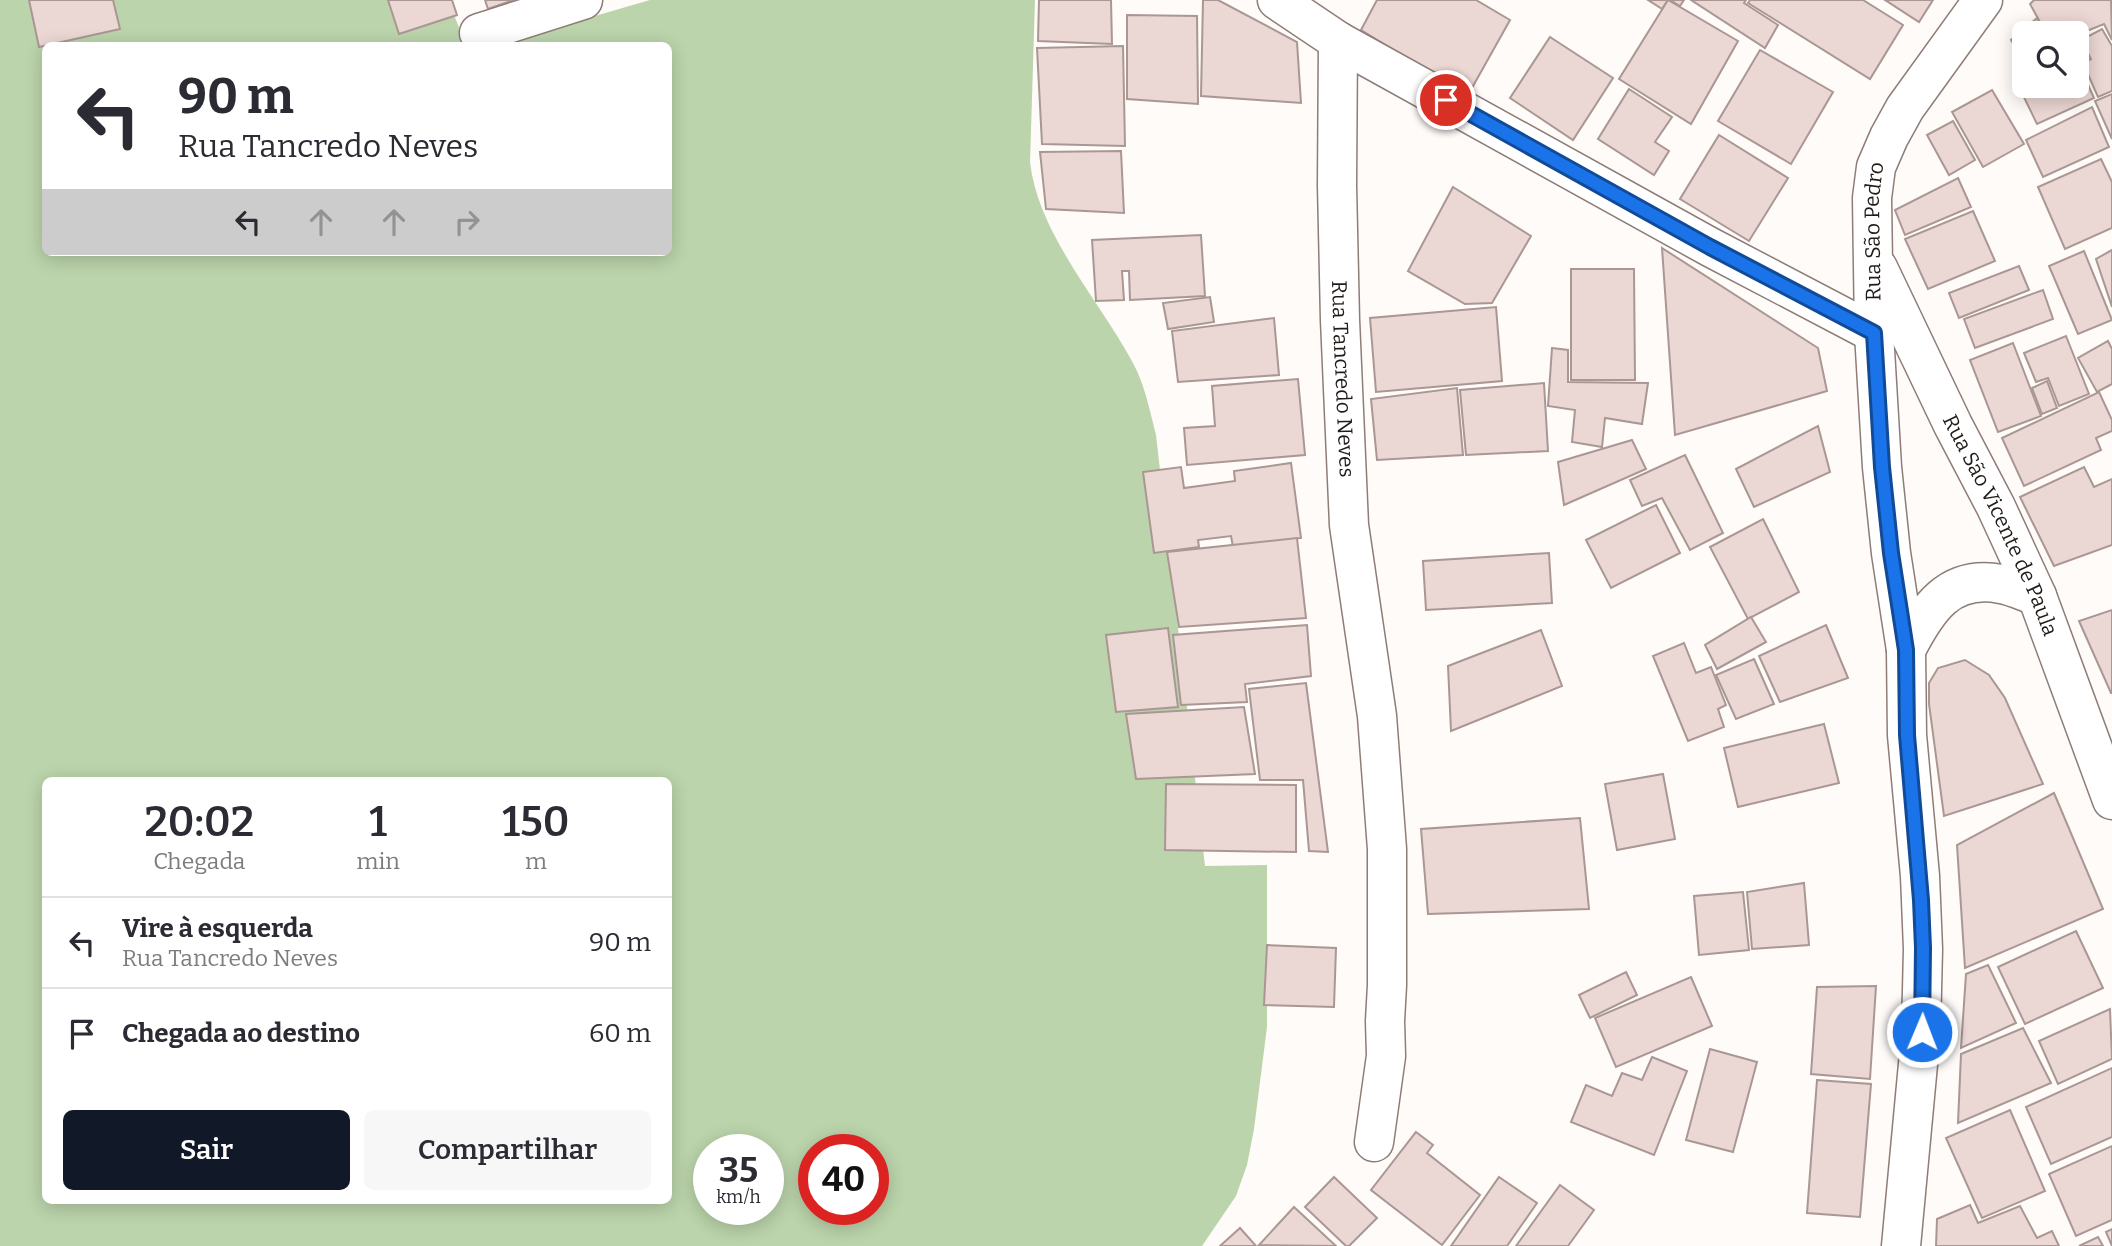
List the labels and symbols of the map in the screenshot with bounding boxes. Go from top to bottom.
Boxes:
pin [1416,70,1476,130]
street label: Rua São Pedro [1859,161,1890,301]
street label: Rua Tancredo Neves [1326,280,1360,478]
street label: Rua São Vicente de Paula [1937,410,2064,640]
position arrow [1885,995,1959,1069]
speed limit sign: 40 [798,1134,889,1225]

